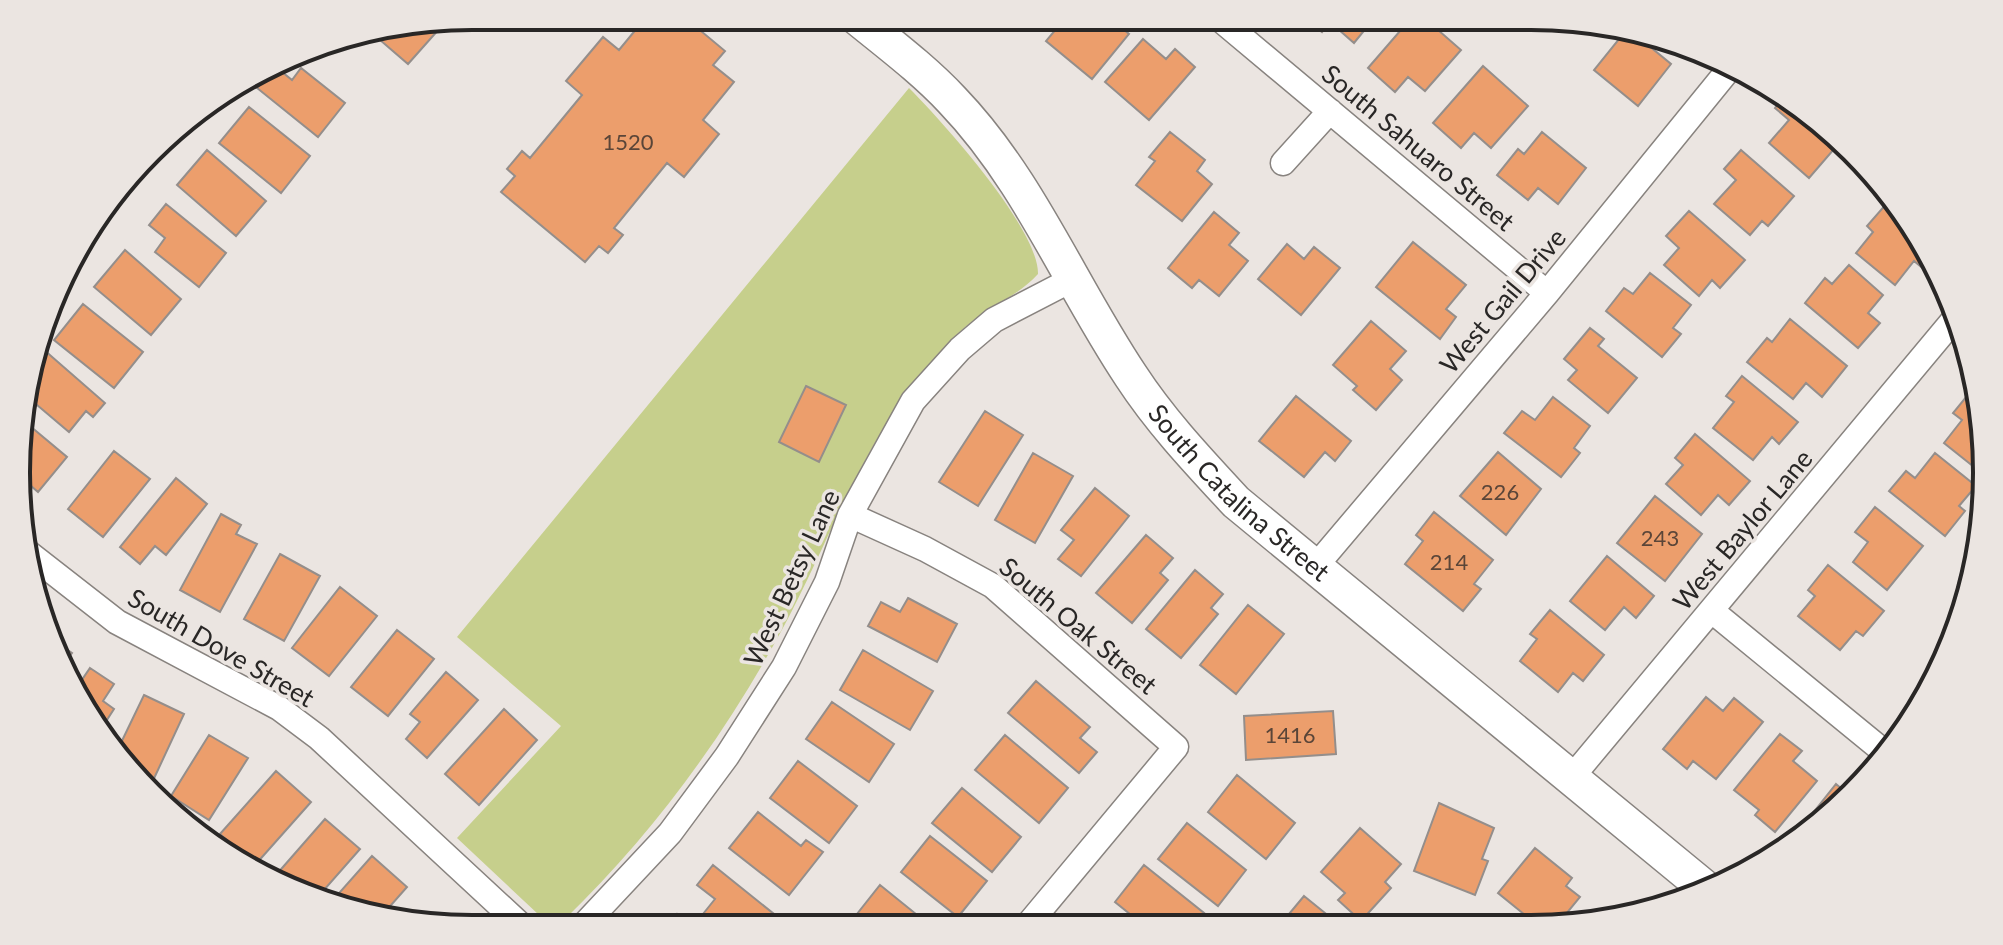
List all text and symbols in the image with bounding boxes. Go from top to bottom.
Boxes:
street label: South Sahuaro Street [1316,57,1522,237]
house number: 1520 [602,128,654,155]
street label: West Gail Drive [1432,221,1572,379]
street label: South Catalina Street [1142,398,1337,588]
street label: West Baylor Lane [1666,442,1819,616]
house number: 226 [1481,478,1519,505]
street label: West Betsy Lane [736,484,846,671]
house number: 243 [1641,524,1679,551]
house number: 214 [1430,548,1468,575]
street label: South Oak Street [993,550,1164,701]
street label: South Dove Street [123,581,321,714]
house number: 1416 [1264,721,1316,748]

